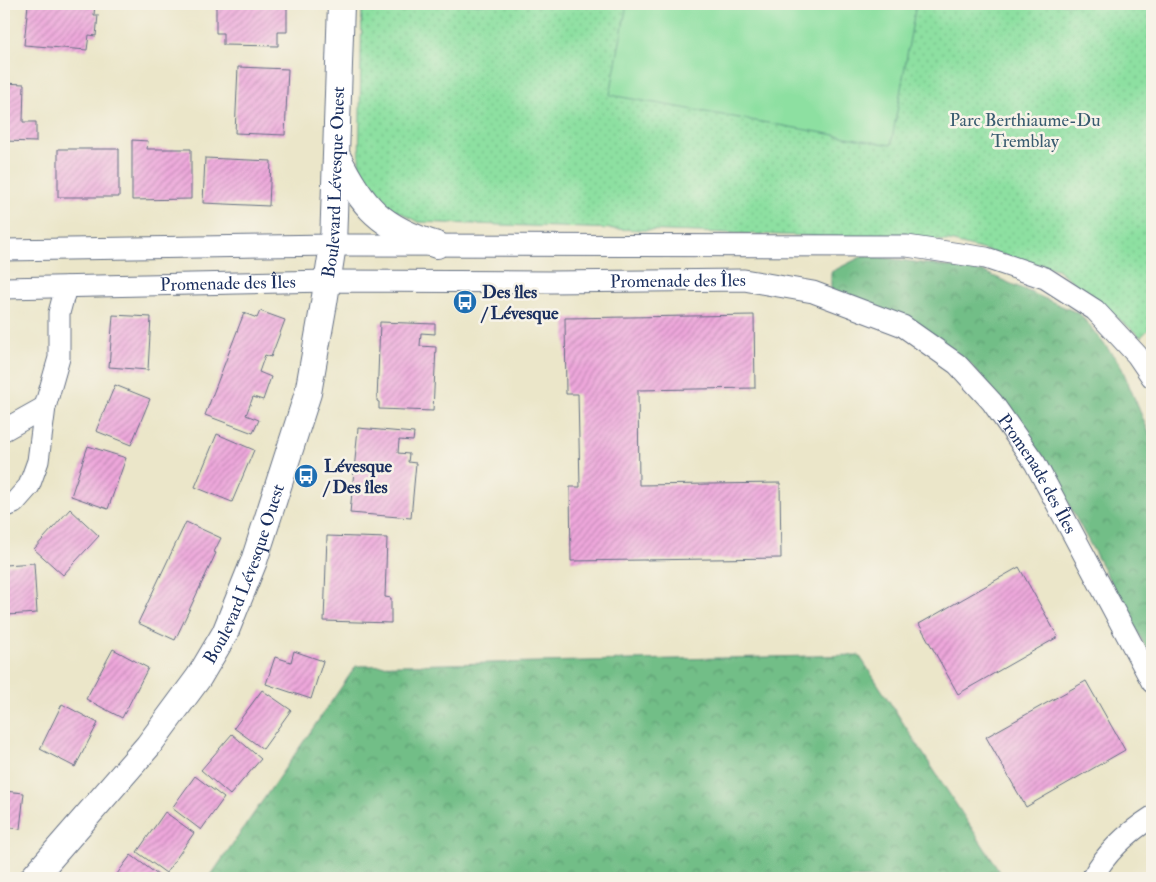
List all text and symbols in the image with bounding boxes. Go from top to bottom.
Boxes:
street label: Boulevard Lévesque Ouest [317,86,350,279]
park label: Parc Berthiaume-Du Tremblay [949,109,1101,153]
street label: Promenade des Îles [610,269,746,293]
street label: Promenade des Îles [160,271,296,297]
place label: Des îles / Lévesque [480,281,559,325]
bus stop icon: Des îles / Lévesque [452,289,478,315]
street label: Promenade des Îles [992,410,1082,538]
place label: Lévesque / Des îles [322,455,393,499]
bus stop icon: Lévesque / Des îles [293,463,319,489]
street label: Boulevard Lévesque Ouest [198,481,290,668]

